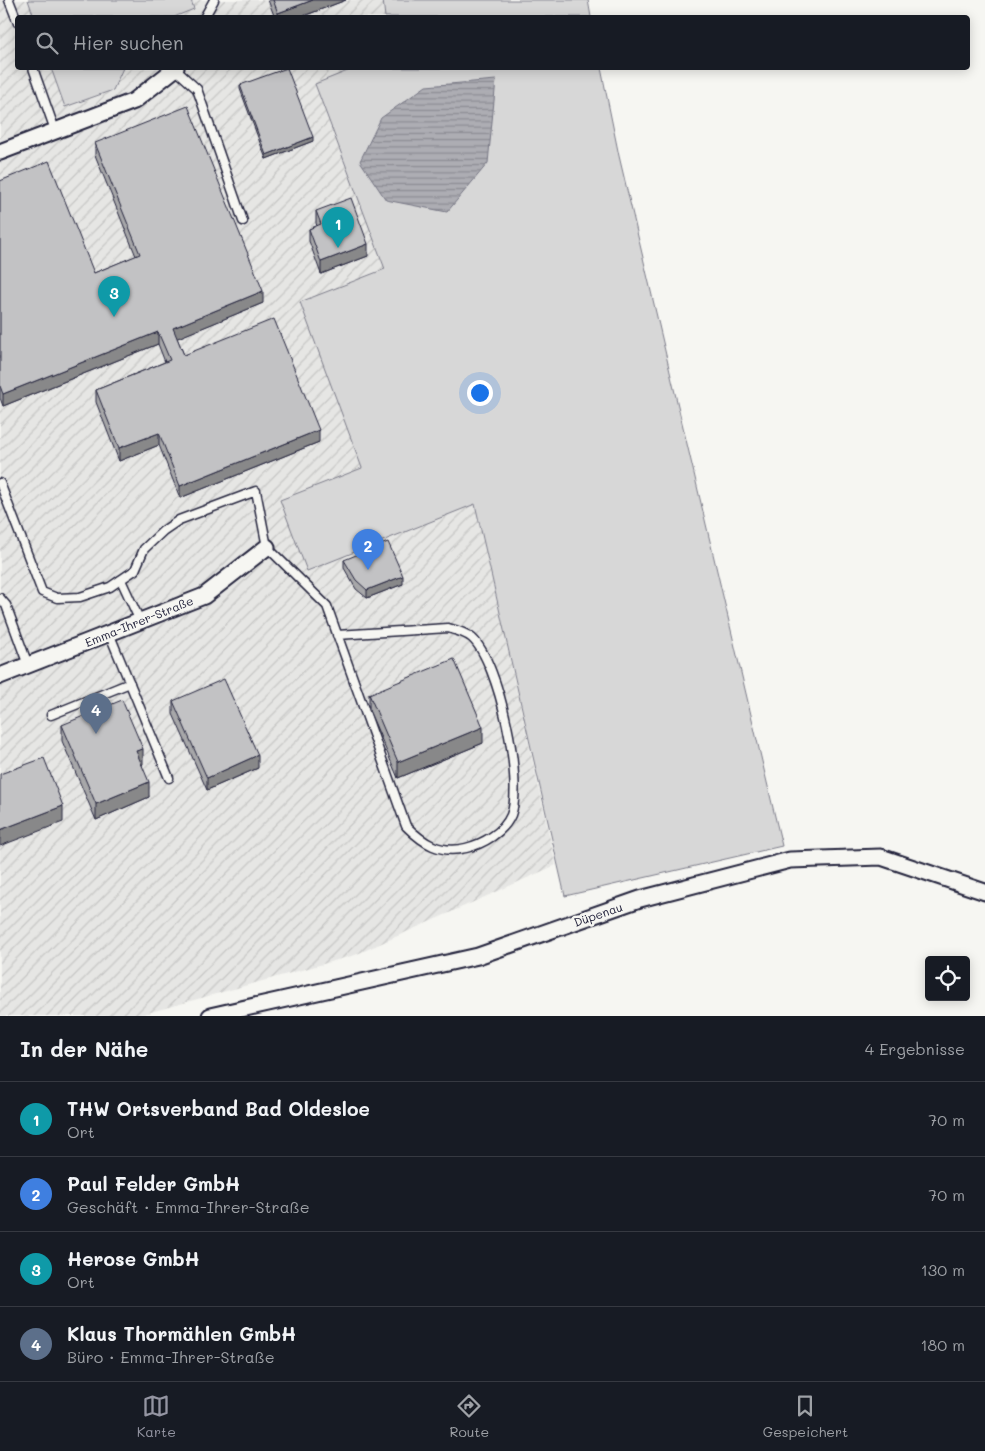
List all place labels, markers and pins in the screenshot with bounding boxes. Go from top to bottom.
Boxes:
pin: 1 [322,207,354,248]
pin: 3 [98,276,130,317]
pin: 2 [352,529,384,570]
pin: 4 [80,693,112,734]

